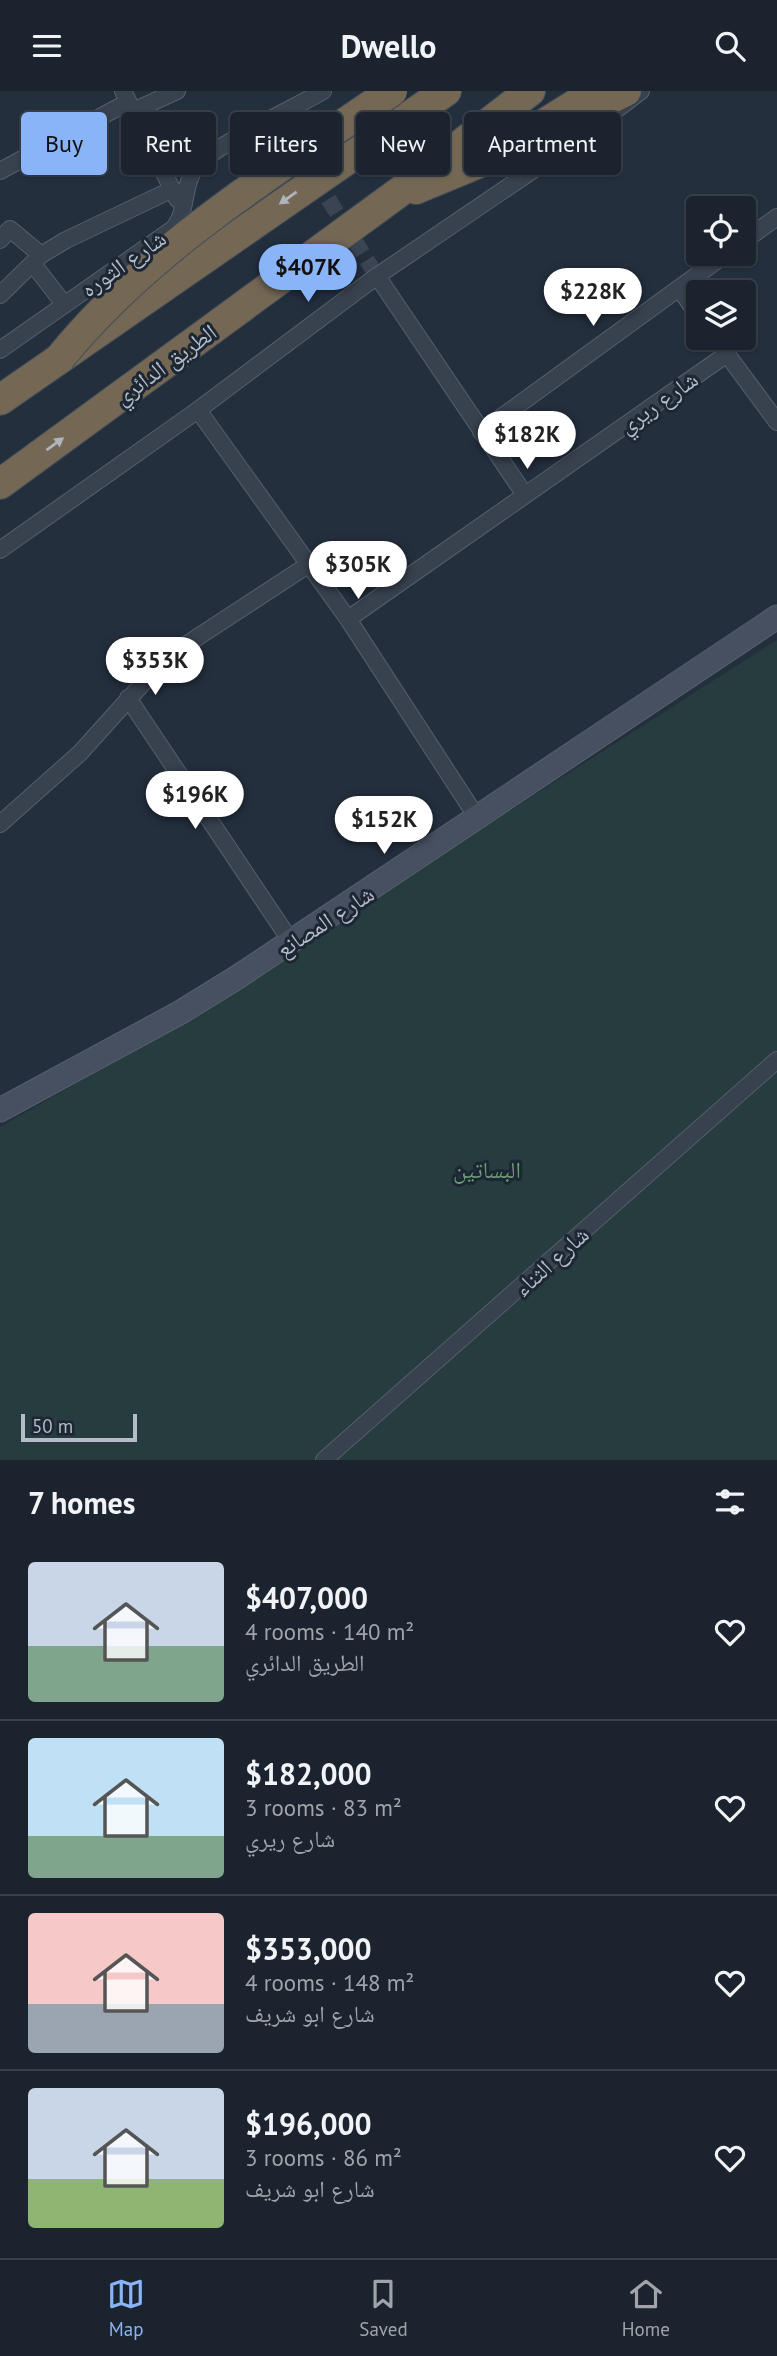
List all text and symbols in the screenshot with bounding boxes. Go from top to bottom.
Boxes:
text: Dwello [341,25,436,67]
icon: menu [28,27,66,65]
icon: search [711,27,749,65]
chip: Buy [21,112,107,175]
chip: Rent [121,112,216,175]
chip: Filters [230,112,342,175]
chip: New [356,112,450,175]
chip: Apartment [464,112,621,175]
one-way arrow [279,191,297,205]
map controls [686,196,756,350]
button: locate [686,196,756,266]
street label: شارع الثوره [75,223,172,304]
pin: $407K [259,245,357,304]
text: $407K [275,252,341,281]
pin: $228K [544,268,642,328]
text: $228K [560,276,626,305]
button: layers [686,280,756,350]
street label: الطريق الدائري [108,317,225,415]
street label: شارع ريري [613,364,706,444]
pin: $182K [478,411,576,471]
text: $182K [494,419,560,448]
one-way arrow [46,437,64,451]
pin: $305K [309,541,407,601]
text: $305K [325,549,391,578]
pin: $353K [106,637,204,697]
text: $353K [122,645,188,674]
pin: $196K [146,771,244,831]
text: $196K [162,779,228,808]
pin: $152K [335,797,433,856]
text: $152K [351,804,417,833]
street label: شارع المصانع [271,879,380,964]
park label: البساتين [453,1155,521,1184]
street label: شارع الثناء [507,1220,595,1303]
scale bar [21,1411,136,1443]
text: 50 m [32,1414,73,1438]
text: 7 homes [28,1483,136,1522]
icon: filters [711,1483,749,1521]
text: $407,000 [245,1578,368,1617]
icon: home [84,1590,168,1674]
icon: heart [711,1613,749,1651]
text: 4 rooms · 140 m² [245,1617,414,1646]
text: الطريق الدائري [245,1648,364,1677]
text: $182,000 [245,1754,372,1793]
icon: home [84,1766,168,1850]
icon: heart [711,1789,749,1827]
text: 3 rooms · 83 m² [245,1793,402,1822]
text: شارع ريري [245,1824,335,1853]
text: $353,000 [245,1929,372,1968]
icon: home [84,1941,168,2025]
icon: heart [711,1964,749,2002]
text: 4 rooms · 148 m² [245,1968,414,1997]
text: شارع ابو شريف [245,1999,375,2028]
text: $196,000 [245,2104,372,2143]
icon: home [84,2116,168,2200]
icon: heart [711,2139,749,2177]
text: 3 rooms · 86 m² [245,2143,402,2172]
text: شارع ابو شريف [245,2174,375,2203]
tab: Map [107,2275,145,2341]
tab: Saved [359,2275,408,2341]
tab: Home [622,2275,670,2341]

